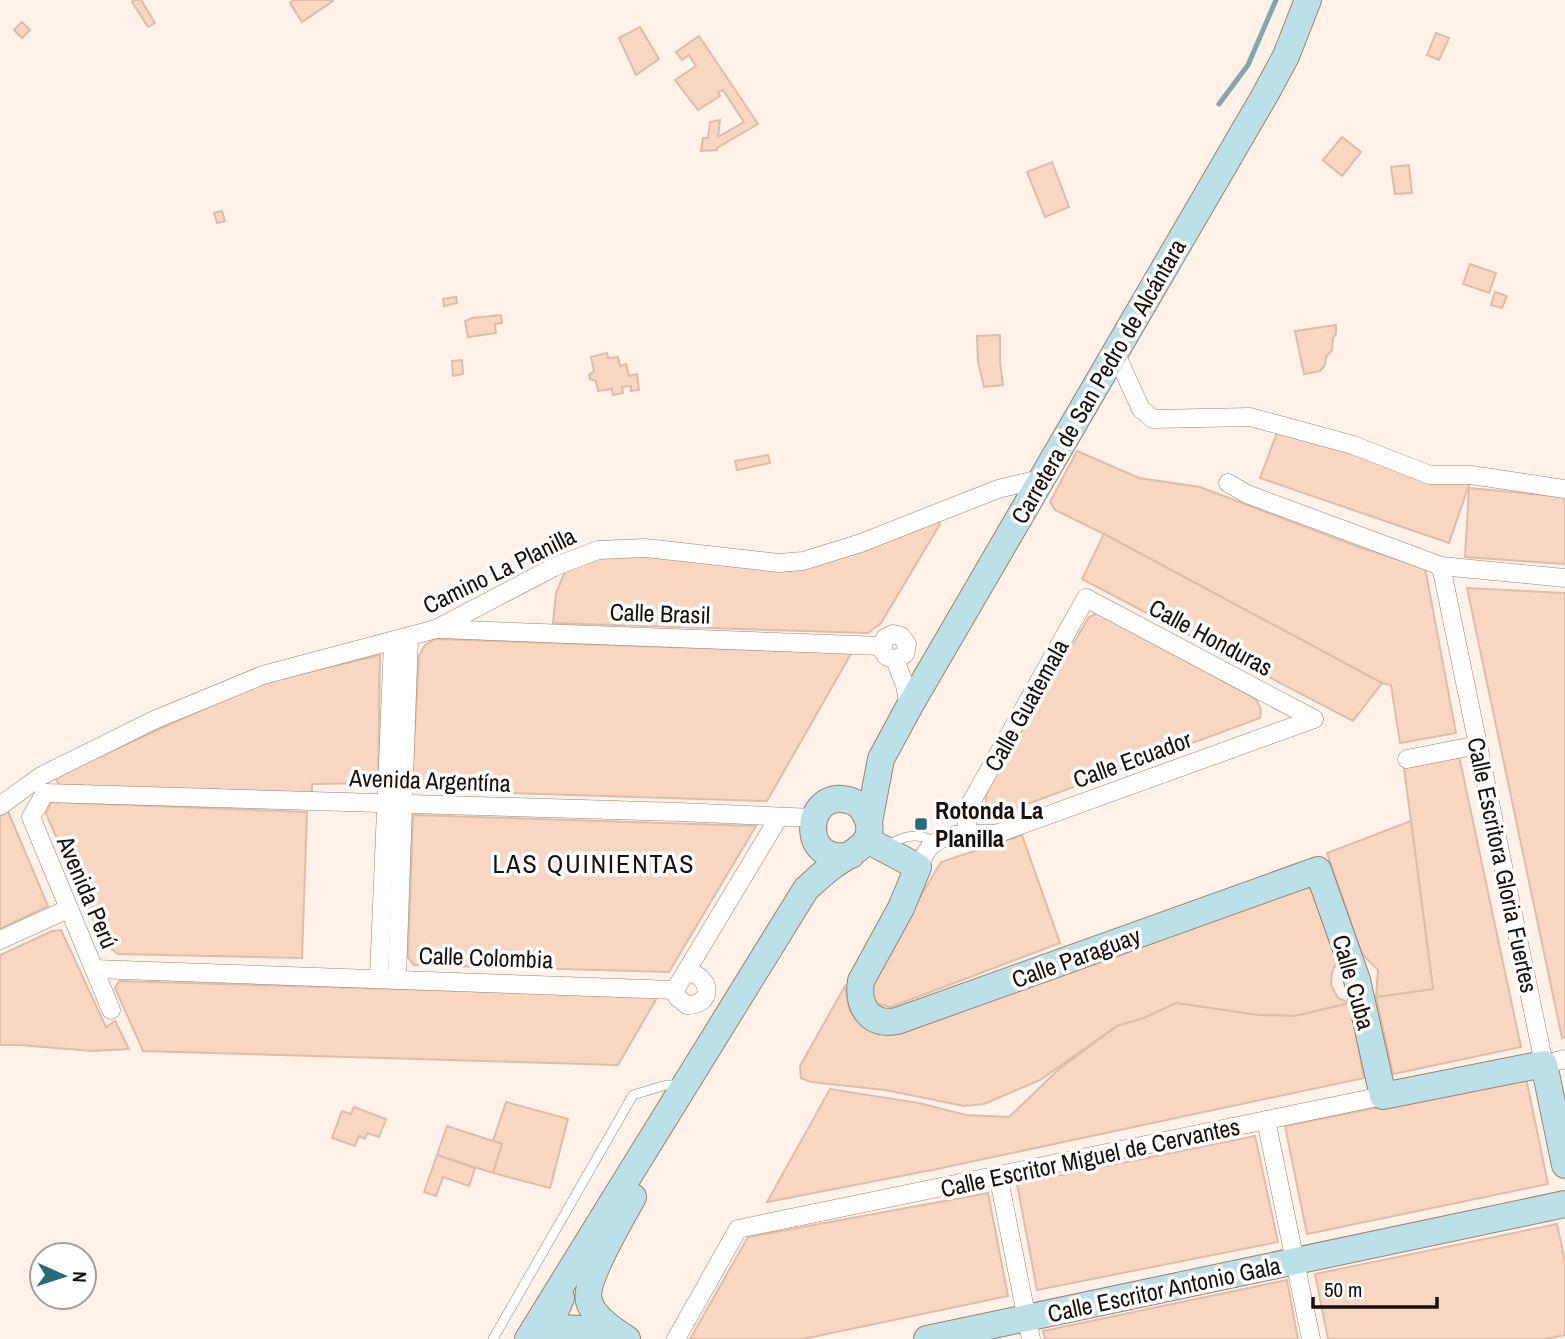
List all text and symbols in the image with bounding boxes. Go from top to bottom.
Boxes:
street label: Carretera de San Pedro de Alcántara [1003,233,1193,529]
street label: Camino La Planilla [417,519,581,621]
street label: Calle Honduras [1144,591,1278,683]
street label: Calle Brasil [609,595,711,631]
street label: Calle Guatemala [976,633,1076,777]
street label: Calle Ecuador [1068,723,1196,795]
street label: Calle Escritora Gloria Fuertes [1460,734,1546,996]
street label: Avenida Argentína [348,761,511,799]
place label: Rotonda La Planilla [935,794,1043,854]
marker: Rotonda La Planilla [913,816,929,832]
street label: Avenida Perú [50,830,126,953]
district label: LAS QUINIENTAS [493,846,695,881]
street label: Calle Paraguay [1007,919,1145,995]
street label: Calle Cuba [1325,931,1383,1033]
street label: Calle Colombia [418,939,554,975]
street label: Calle Escritor Miguel de Cervantes [937,1110,1243,1204]
north arrow [28,1241,98,1311]
street label: Calle Escritor Antonio Gala [1045,1249,1283,1329]
scale bar [1313,1266,1437,1310]
text: N [67,1271,93,1283]
text: 50 m [1324,1275,1362,1304]

